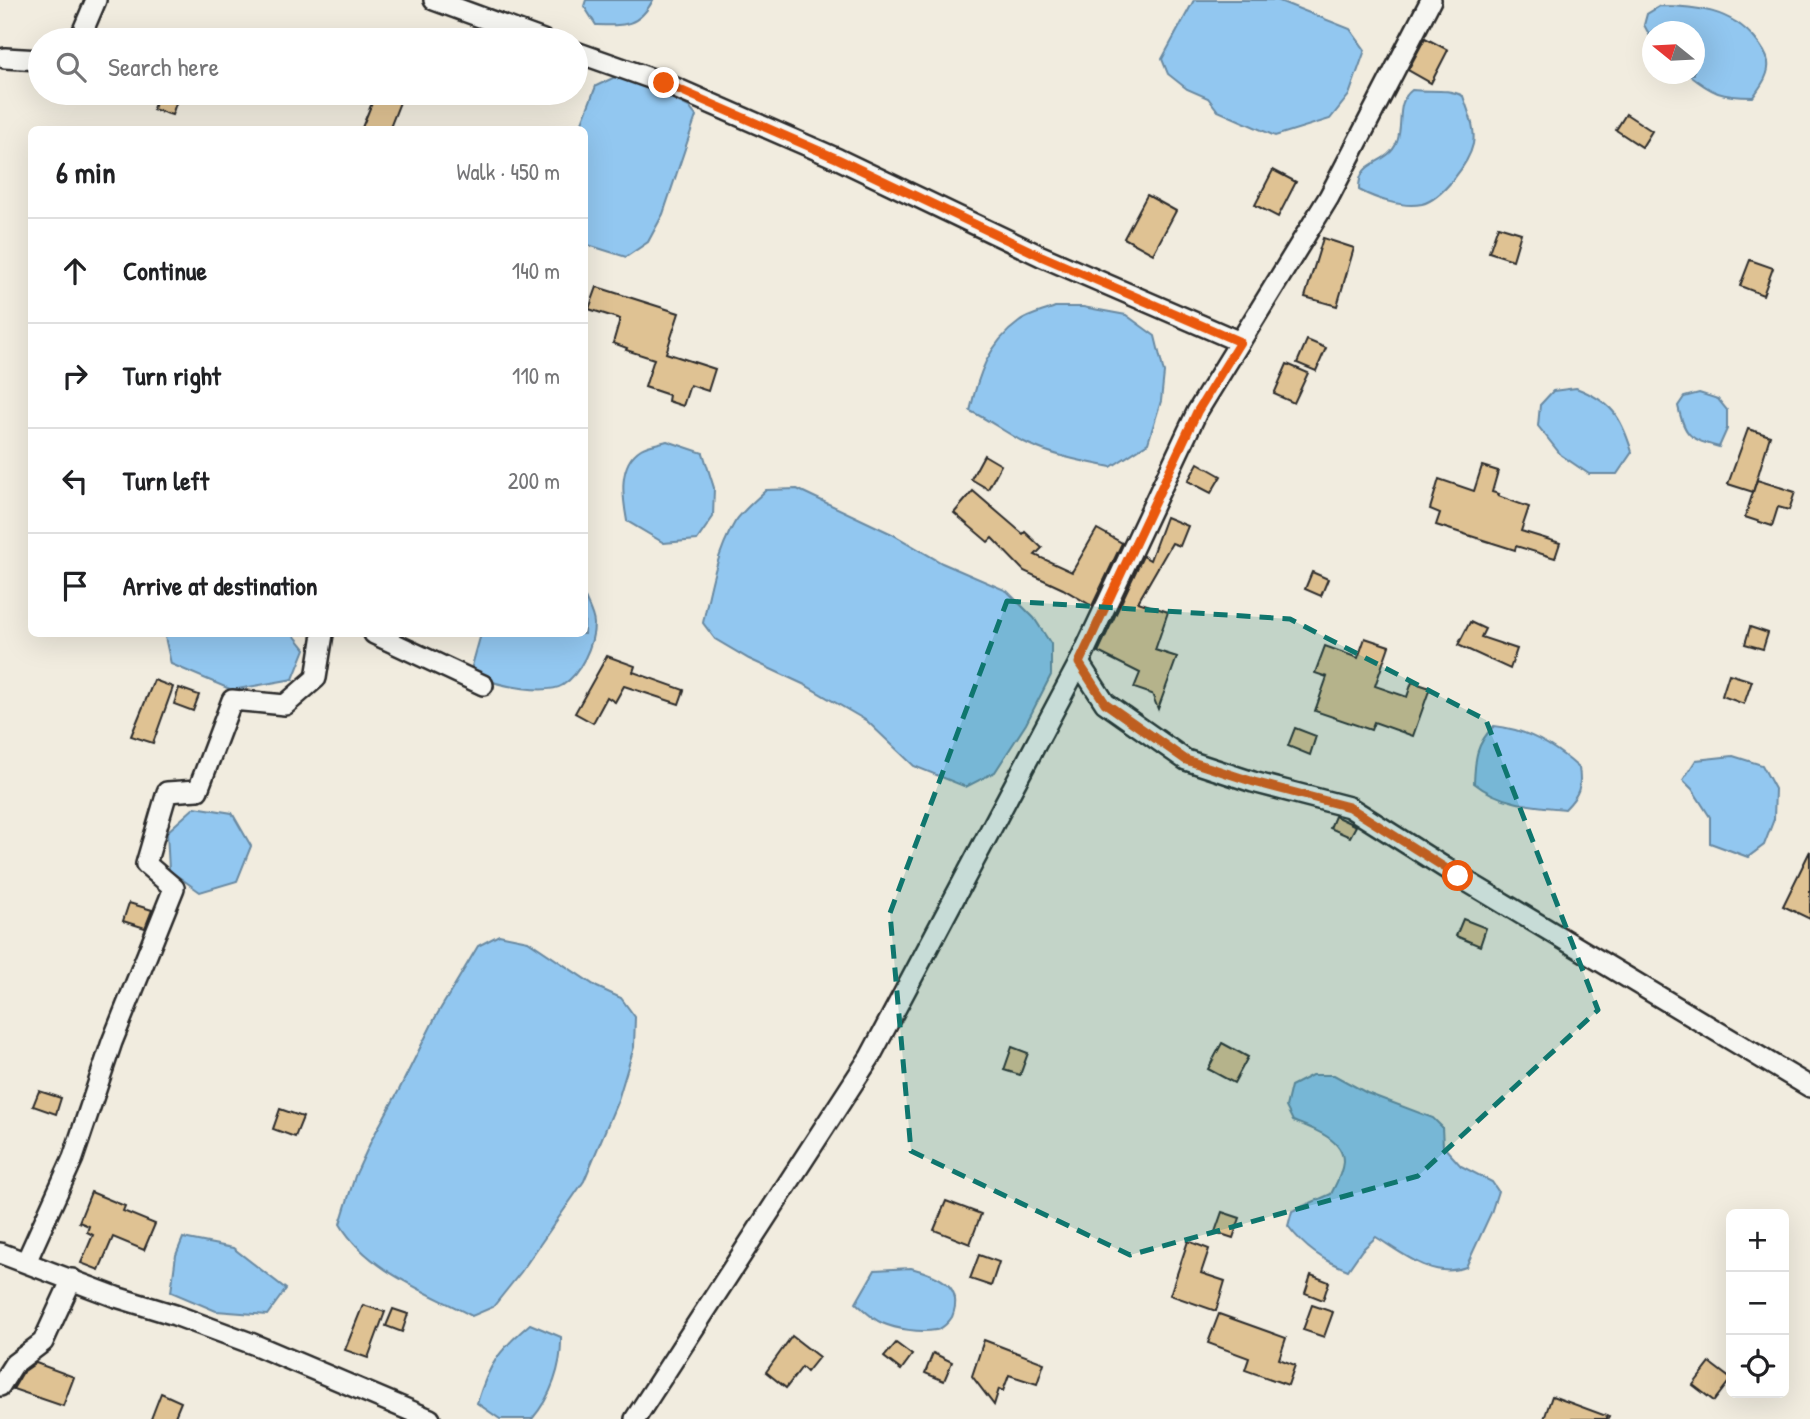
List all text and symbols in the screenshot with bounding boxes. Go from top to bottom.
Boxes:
north arrow [1642,21,1705,84]
search box [28,28,588,105]
icon: search [52,48,90,86]
text: Search here [108,49,219,84]
route end [648,67,679,98]
text: 6 min [56,152,116,192]
text: Walk · 450 m [456,156,560,187]
icon: ahead [56,252,94,290]
text: Continue [123,253,207,288]
text: 140 m [512,255,560,286]
icon: right [56,357,94,395]
text: Turn right [123,358,221,393]
text: 110 m [512,360,560,391]
icon: left [56,462,94,500]
text: Turn left [123,463,209,498]
text: 200 m [508,465,560,496]
icon: arrive [56,567,94,605]
text: Arrive at destination [123,568,318,603]
route start [1442,860,1473,891]
map controls [1726,1209,1789,1398]
button: + [1726,1209,1789,1272]
button: − [1726,1272,1789,1335]
button: locate [1726,1335,1789,1398]

